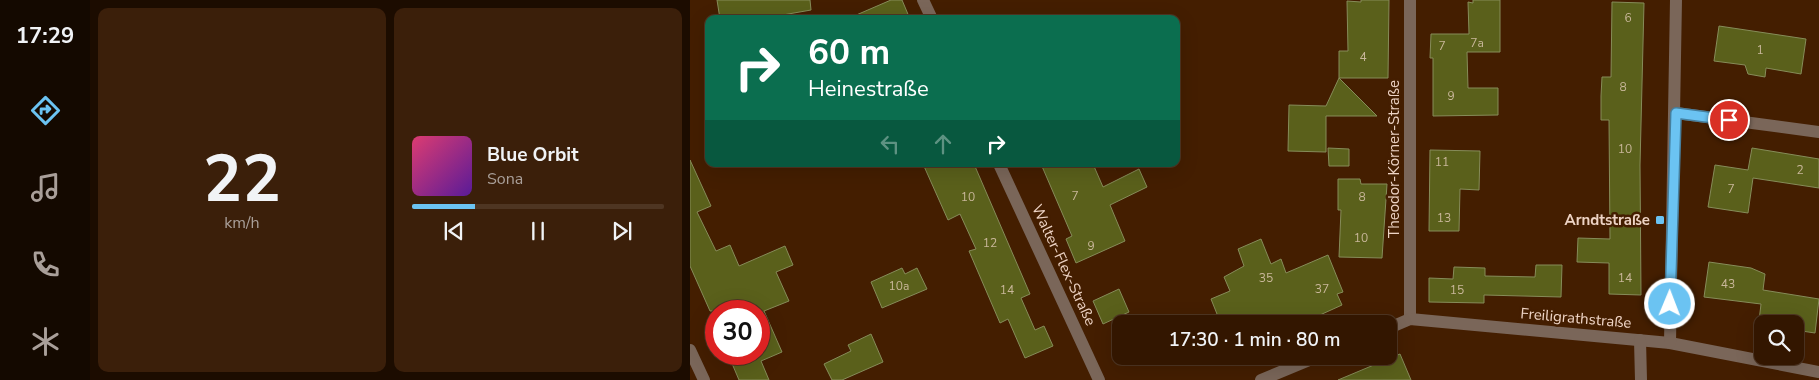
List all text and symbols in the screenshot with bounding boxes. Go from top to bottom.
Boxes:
house number: 6 [1624,10,1632,26]
text: 17:29 [16,21,74,51]
text: 60 m [808,29,890,76]
icon: right [725,35,790,100]
house number: 7a [1470,35,1484,51]
house number: 7 [1438,38,1446,54]
house number: 1 [1756,42,1764,58]
house number: 4 [1359,49,1367,65]
text: Heinestraße [808,74,929,104]
house number: 8 [1619,79,1627,95]
street label: Theodor-Körner-Straße [1384,80,1404,238]
house number: 9 [1447,88,1455,104]
icon: directions [28,93,63,128]
pin [1708,99,1750,141]
icon: arrive [1715,106,1743,134]
icon: left [876,130,904,158]
icon: ahead [929,130,957,158]
icon: right [982,130,1010,158]
text: 22 [203,135,281,224]
house number: 10 [1618,141,1632,157]
text: Blue Orbit [487,142,578,168]
house number: 11 [1435,154,1449,170]
house number: 2 [1796,162,1804,178]
text: Sona [487,168,523,190]
icon: music [28,170,63,205]
house number: 7 [1727,181,1735,197]
house number: 7 [1071,188,1079,204]
house number: 10 [961,189,975,205]
house number: 8 [1358,189,1366,205]
street label: Walter-Flex-Straße [1027,201,1101,329]
house number: 13 [1437,210,1451,226]
place label: Arndtstraße [1564,210,1650,230]
text: km/h [224,212,260,234]
marker: Arndtstraße [1654,214,1666,226]
icon: previous [440,217,468,245]
icon: pause [524,217,552,245]
icon: next [608,217,636,245]
house number: 10 [1354,230,1368,246]
house number: 12 [983,235,997,251]
house number: 9 [1087,238,1095,254]
icon: phone [28,247,63,282]
house number: 35 [1259,270,1273,286]
house number: 14 [1618,270,1632,286]
house number: 43 [1721,276,1735,292]
position arrow [1643,277,1695,329]
house number: 10a [889,278,909,294]
house number: 37 [1315,281,1329,297]
house number: 14 [1000,282,1014,298]
house number: 15 [1450,282,1464,298]
speed limit sign: 30 [705,300,770,365]
street label: Freiligrathstraße [1520,303,1632,333]
map controls [1754,315,1804,365]
button: search [1754,315,1804,365]
icon: climate [28,324,63,359]
text: 17:30 · 1 min · 80 m [1169,327,1340,353]

